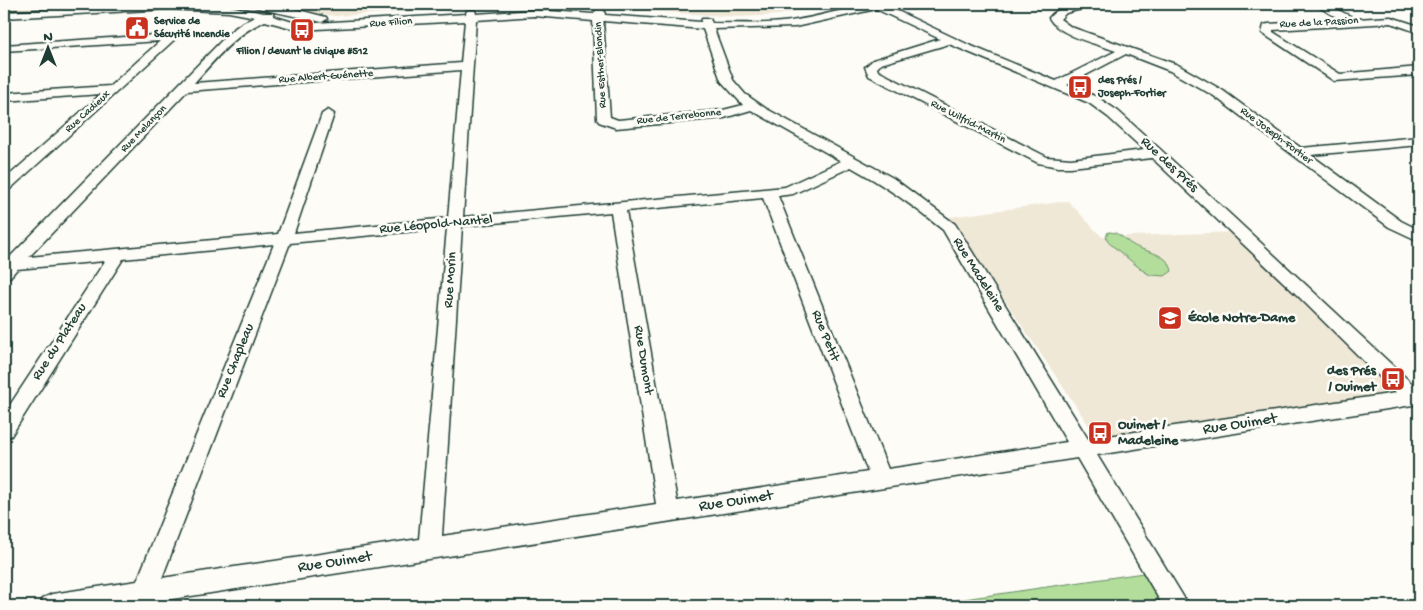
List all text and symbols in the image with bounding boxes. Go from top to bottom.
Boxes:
public building icon: Service de Sécurité Incendie [124,15,150,41]
street label: Rue Filion [369,15,414,30]
street label: Rue de la Passion [1279,15,1359,31]
place label: Service de Sécurité Incendie [154,16,231,41]
bus stop icon: Filion / devant le civique #512 [289,17,315,43]
street label: Rue Esther-Blondin [593,21,609,109]
north arrow [22,22,72,72]
text: N [43,29,53,46]
place label: Filion / devant le civique #512 [235,45,368,59]
street label: Rue Albert-Guénette [278,68,374,86]
bus stop icon: des Prés / Joseph-Fortier [1067,74,1093,100]
place label: des Prés / Joseph-Fortier [1097,74,1167,100]
street label: Rue Cadieux [63,88,113,135]
street label: Rue Wilfrid-Martin [928,97,1009,146]
street label: Rue Melançon [119,102,170,155]
street label: Rue Joseph-Fortier [1238,105,1315,168]
street label: Rue de Terrebonne [636,107,722,127]
street label: Rue des Prés [1136,134,1202,197]
street label: Rue Léopold-Nantel [379,212,493,238]
street label: Rue Madeleine [948,235,1008,316]
street label: Rue Morin [441,251,461,309]
street label: Rue du Plateau [29,300,91,384]
school or university icon: École Notre-Dame [1157,305,1183,331]
street label: Rue Petit [807,308,843,365]
place label: École Notre-Dame [1188,310,1296,327]
street label: Rue Chapleau [213,321,259,401]
street label: Rue Dumont [629,324,657,397]
place label: des Prés / Ouimet [1327,363,1377,396]
bus stop icon: des Prés / Ouimet [1380,366,1406,392]
street label: Rue Ouimet [1202,410,1280,440]
place label: Ouimet / Madeleine [1118,417,1179,450]
bus stop icon: Ouimet / Madeleine [1087,420,1113,446]
street label: Rue Ouimet [698,487,776,517]
street label: Rue Ouimet [297,548,375,578]

